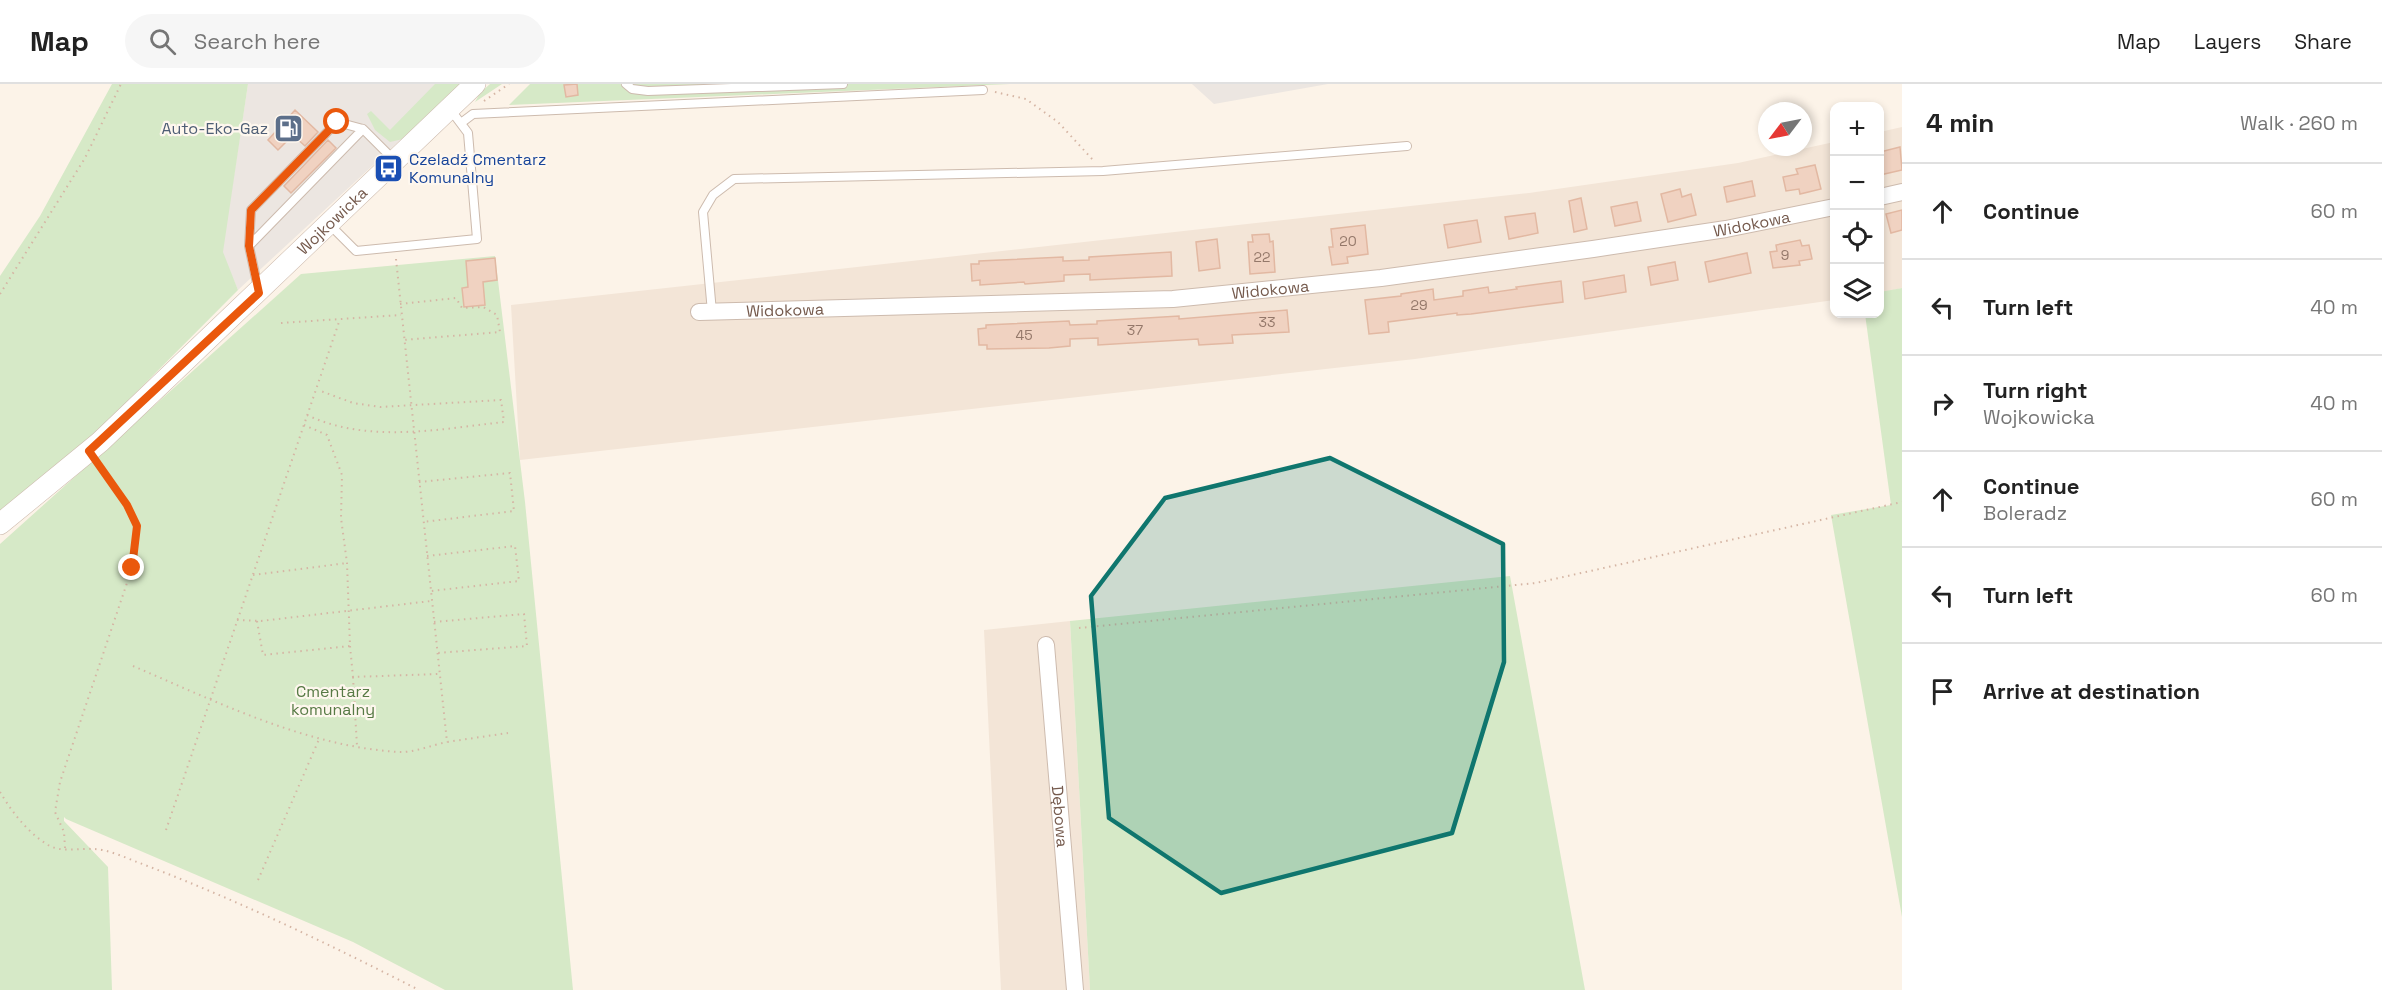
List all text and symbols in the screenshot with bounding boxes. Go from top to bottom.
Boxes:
search box [125,14,545,68]
text: Map [30,23,89,59]
icon: search [146,25,179,58]
text: Search here [194,27,321,55]
text: Map [2117,28,2161,55]
text: Layers [2194,28,2261,55]
text: Share [2294,28,2352,55]
north arrow [1758,102,1812,156]
map controls [1830,102,1884,318]
button: + [1830,102,1884,156]
text: 4 min [1926,106,1994,140]
route start [323,108,349,134]
text: Walk · 260 m [2240,110,2358,136]
fuel station icon: Auto-Eko-Gaz [273,112,305,144]
place label: Auto-Eko-Gaz [161,118,268,139]
place label: Czeladź Cmentarz Komunalny [409,149,546,188]
bus stop icon: Czeladź Cmentarz Komunalny [372,152,404,184]
button: − [1830,156,1884,210]
street label: Wojkowicka [292,182,372,259]
icon: ahead [1926,195,1959,228]
text: Continue [1983,197,2079,225]
text: 60 m [2311,198,2358,224]
street label: Widokowa [1712,206,1792,241]
button: locate [1830,210,1884,264]
house number: 20 [1339,232,1357,250]
house number: 9 [1781,246,1789,264]
house number: 22 [1254,248,1270,266]
button: layers [1830,264,1884,318]
street label: Widokowa [1230,275,1310,304]
icon: left [1926,291,1959,324]
text: Turn left [1983,293,2073,321]
text: 40 m [2310,294,2358,320]
house number: 29 [1411,296,1427,314]
street label: Widokowa [746,298,824,321]
house number: 33 [1259,313,1275,331]
house number: 37 [1127,321,1143,339]
house number: 45 [1015,326,1033,344]
text: Turn right [1983,376,2088,404]
icon: right [1926,387,1959,420]
text: 40 m [2310,390,2358,416]
text: Wojkowicka [1983,404,2095,430]
text: Continue [1983,472,2079,500]
icon: ahead [1926,483,1959,516]
text: 60 m [2311,486,2358,512]
text: Boleradz [1983,500,2067,526]
route end [118,554,144,580]
icon: left [1926,579,1959,612]
text: Turn left [1983,581,2073,609]
text: 60 m [2311,582,2358,608]
icon: arrive [1926,675,1959,708]
text: Arrive at destination [1983,677,2200,705]
park label: Cmentarz komunalny [291,681,375,720]
street label: Dębowa [1047,785,1073,848]

